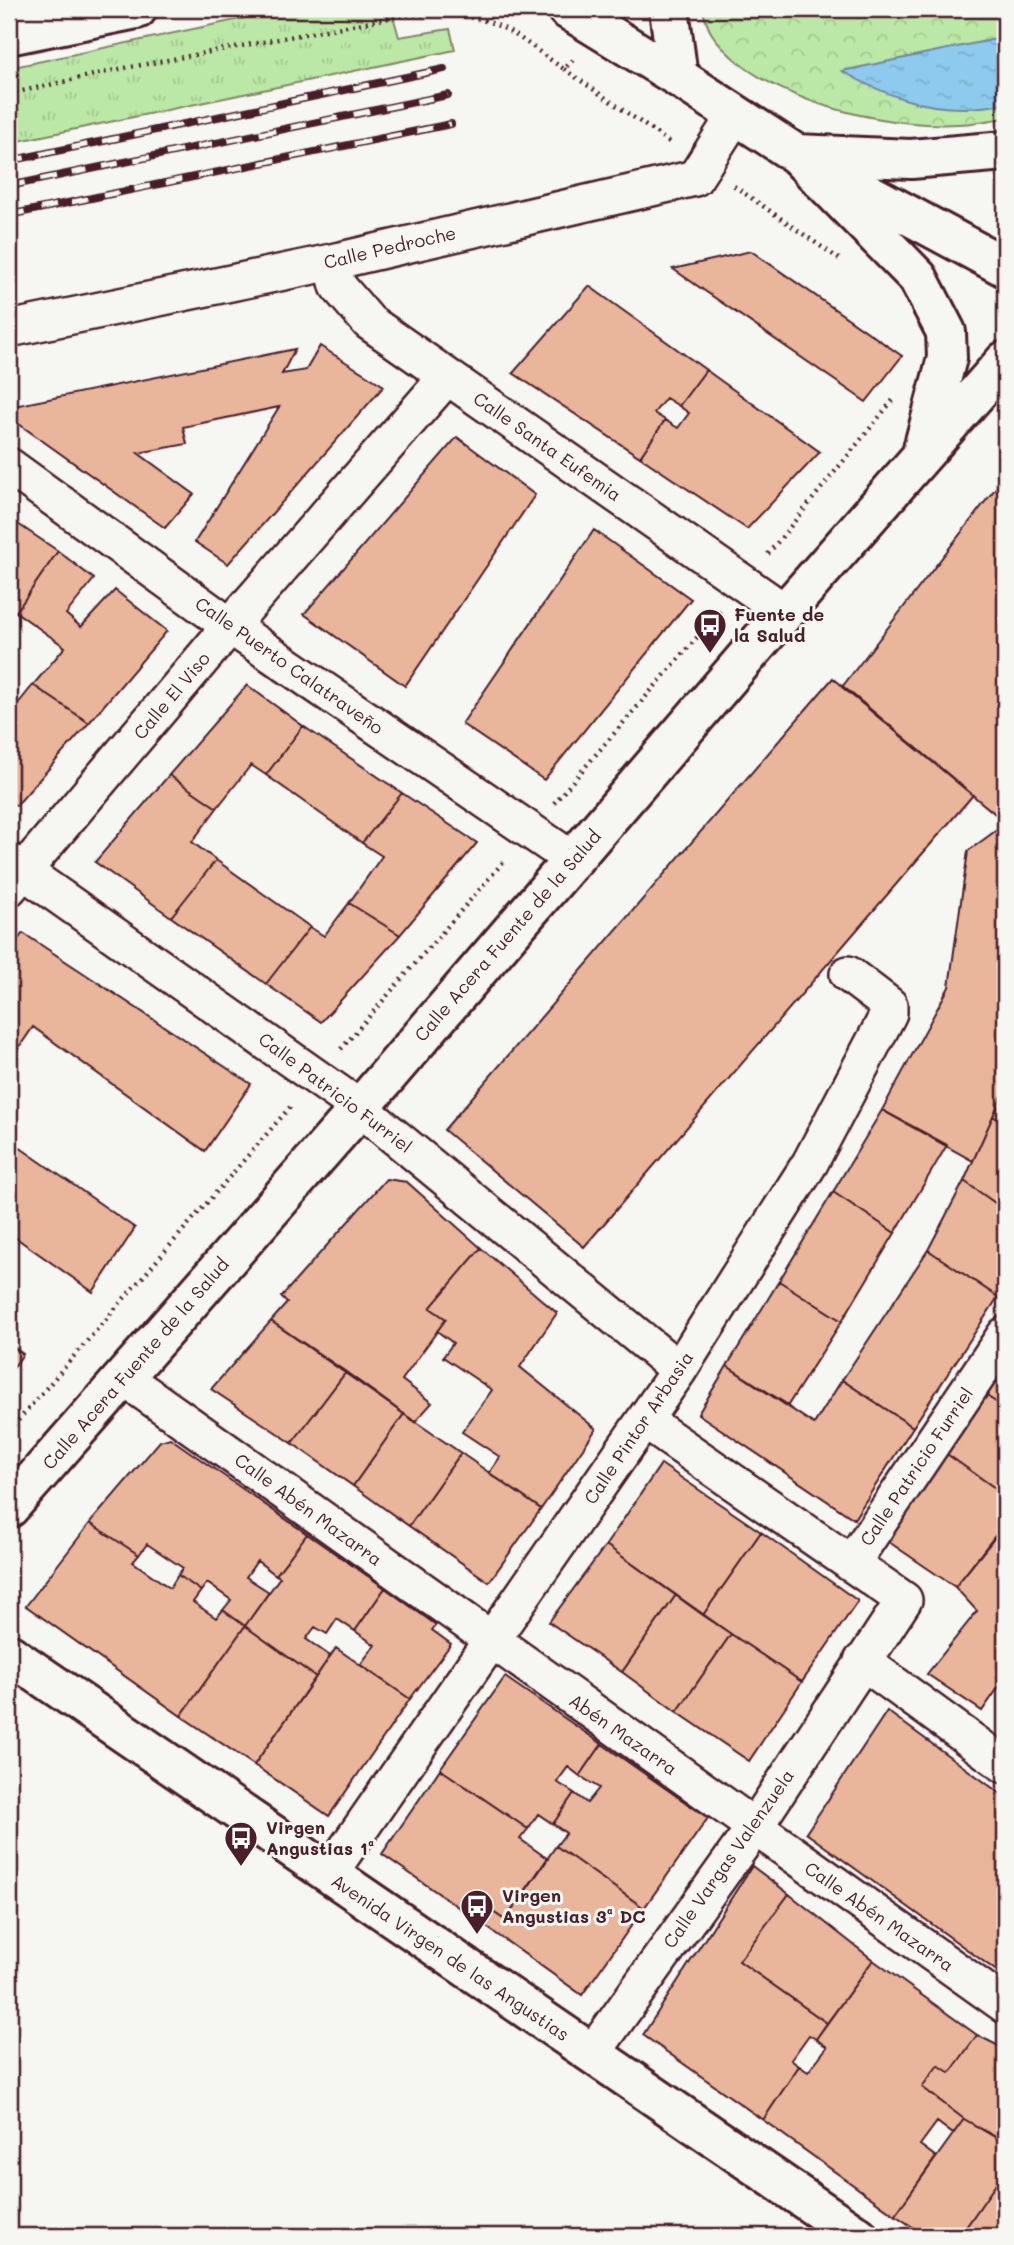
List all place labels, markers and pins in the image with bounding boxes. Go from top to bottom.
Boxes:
place label: Fuente de la Salud [734,602,825,647]
bus stop icon: Fuente de la Salud [691,606,729,655]
place label: Virgen Angustias 1ª [266,1815,374,1860]
bus stop icon: Virgen Angustias 1ª [222,1819,260,1868]
place label: Virgen Angustias 3ª DC [502,1883,646,1928]
bus stop icon: Virgen Angustias 3ª DC [458,1887,496,1936]

